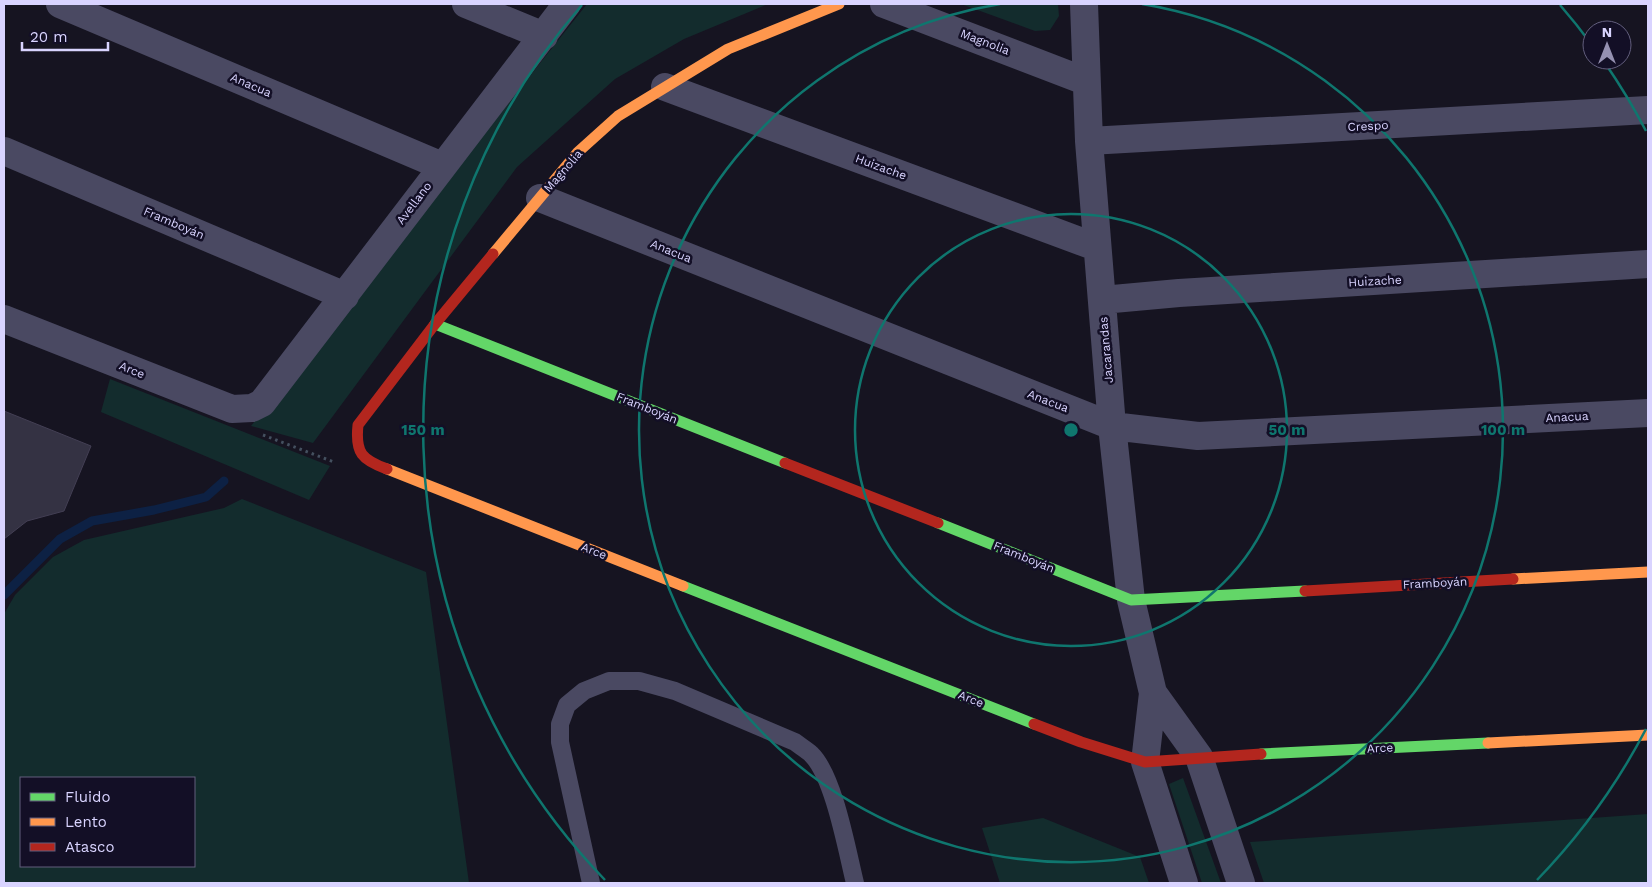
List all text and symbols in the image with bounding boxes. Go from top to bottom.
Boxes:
scale bar [22,20,109,52]
north arrow [1582,20,1632,70]
text: N [1602,24,1612,40]
street label: Magnolia [958,26,1012,58]
text: 20 m [30,28,68,46]
street label: Anacua [228,70,274,100]
street label: Crespo [1347,118,1389,134]
street label: Magnolia [541,147,585,195]
street label: Huizache [853,151,909,183]
street label: Avellano [394,179,434,227]
street label: Framboyán [142,204,206,242]
street label: Anacua [648,236,694,266]
street label: Huizache [1348,273,1402,289]
street label: Jacarandas [1096,316,1116,384]
street label: Arce [117,359,147,381]
street label: Anacua [1025,387,1071,415]
street label: Framboyán [614,389,680,427]
street label: Anacua [1545,409,1589,425]
text: 150 m [401,421,445,439]
centre of rings [1062,421,1080,439]
text: 50 m [1269,421,1305,439]
text: 100 m [1481,421,1525,439]
street label: Framboyán [991,538,1057,576]
street label: Arce [579,540,609,562]
street label: Framboyán [1402,574,1468,592]
street label: Arce [956,688,986,710]
street label: Arce [1367,740,1394,756]
legend [20,777,195,867]
text: Fluido [65,788,110,806]
text: Lento [65,813,107,831]
text: Atasco [65,838,114,856]

